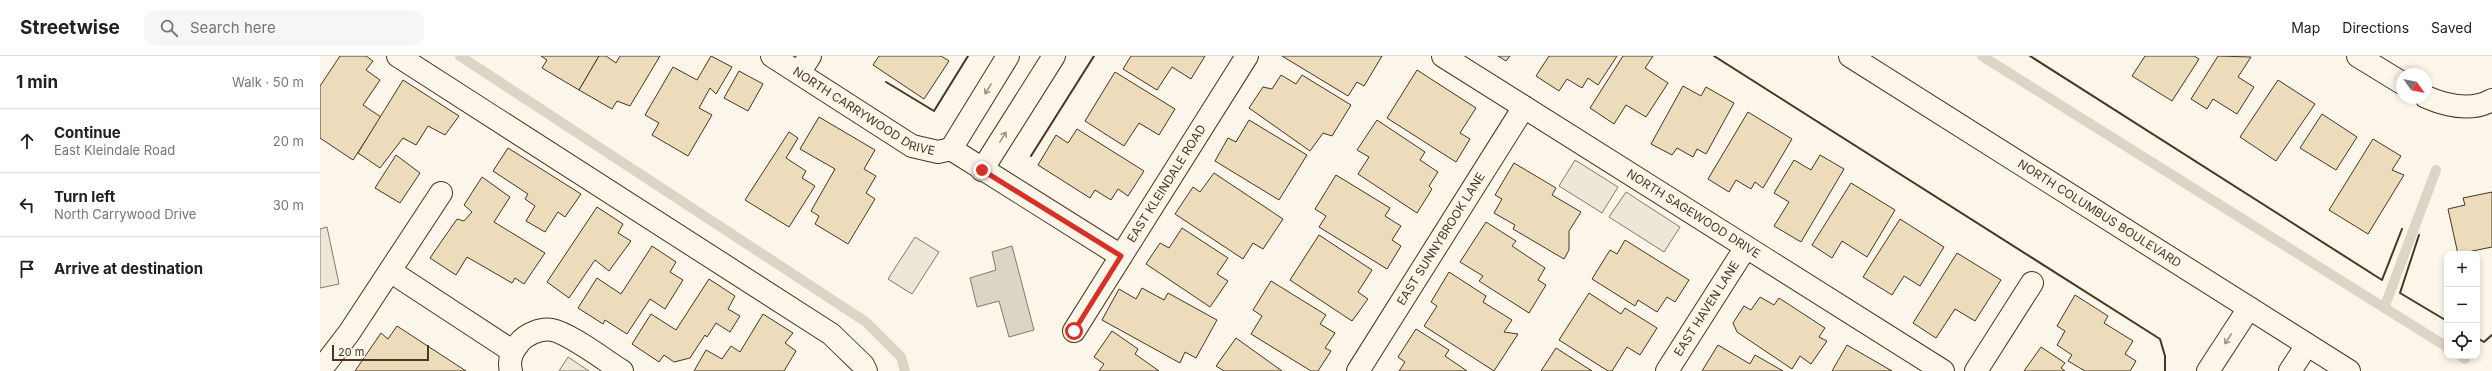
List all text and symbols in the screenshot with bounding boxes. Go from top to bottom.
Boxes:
search box [144,10,424,46]
text: Streetwise [20,16,120,39]
icon: search [158,17,180,39]
text: Search here [190,18,276,37]
text: Map [2291,19,2320,36]
text: Directions [2342,19,2409,36]
text: Saved [2431,19,2472,36]
street label: NORTH CARRYWOOD DRIVE [790,63,937,158]
north arrow [2396,68,2432,104]
text: 1 min [16,72,58,92]
text: Walk · 50 m [232,74,304,90]
one-way arrow [984,83,992,94]
street label: EAST KLEINDALE ROAD [1124,122,1209,245]
text: Continue [54,123,121,142]
icon: ahead [16,130,38,152]
one-way arrow [999,132,1007,143]
text: 20 m [273,133,304,149]
text: East Kleindale Road [54,142,175,158]
street label: NORTH COLUMBUS BOULEVARD [2015,156,2184,270]
route end [973,161,991,179]
street label: NORTH SAGEWOOD DRIVE [1624,166,1763,261]
street label: EAST SUNNYBROOK LANE [1393,170,1488,308]
text: Turn left [54,187,115,206]
icon: left [16,194,38,216]
text: 30 m [273,197,304,213]
text: North Carrywood Drive [54,206,196,222]
map controls [2444,251,2480,359]
button: + [2444,251,2480,287]
icon: arrive [16,258,38,280]
street label: EAST HAVEN LANE [1670,258,1742,359]
text: Arrive at destination [54,259,203,278]
button: − [2444,287,2480,323]
route start [1065,322,1083,340]
button: locate [2444,323,2480,359]
one-way arrow [2224,333,2232,345]
scale bar [332,343,429,362]
text: 20 m [338,345,364,359]

